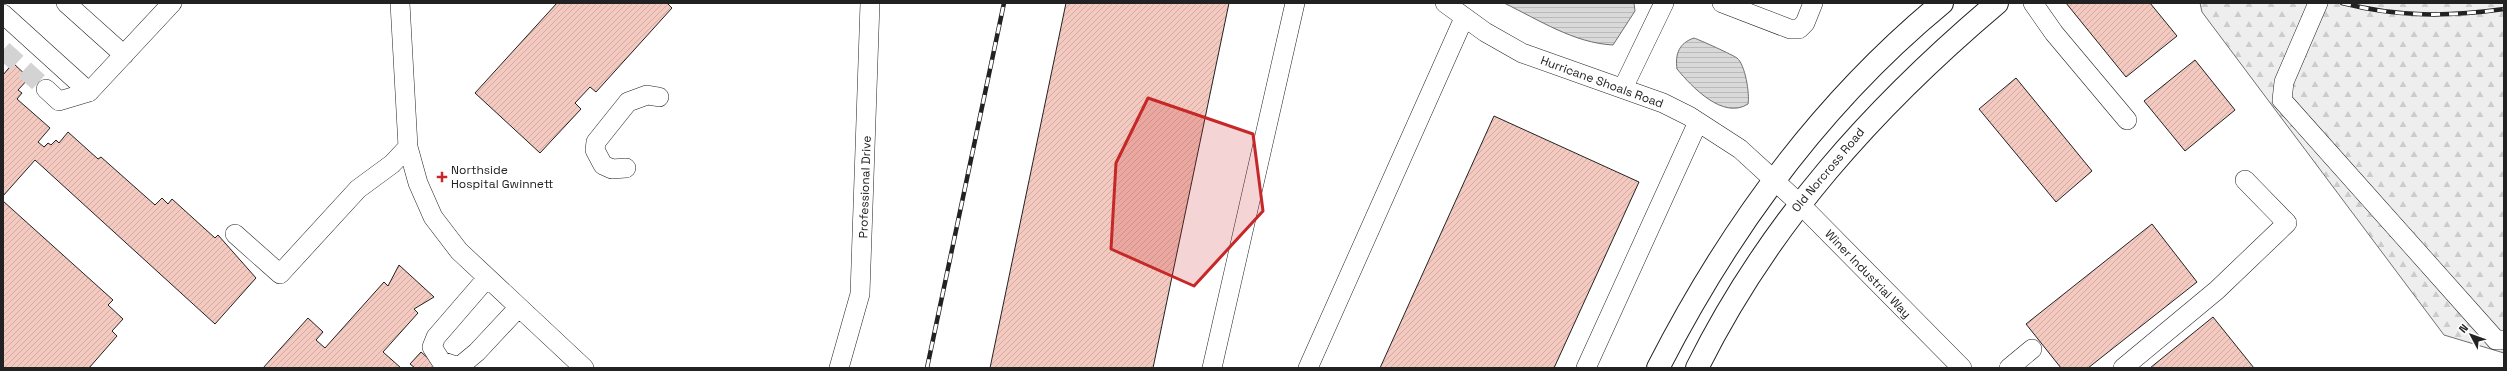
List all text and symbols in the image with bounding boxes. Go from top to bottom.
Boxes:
street label: Hurricane Shoals Road [1538,52,1666,112]
street label: Old Norcross Road [1788,124,1868,216]
street label: Professional Drive [855,135,875,239]
place label: Northside Hospital Gwinnett [451,162,553,192]
marker: Northside Hospital Gwinnett [436,171,448,183]
street label: Winer Industrial Way [1821,226,1915,322]
north arrow [2451,315,2491,355]
text: N [2456,321,2471,336]

